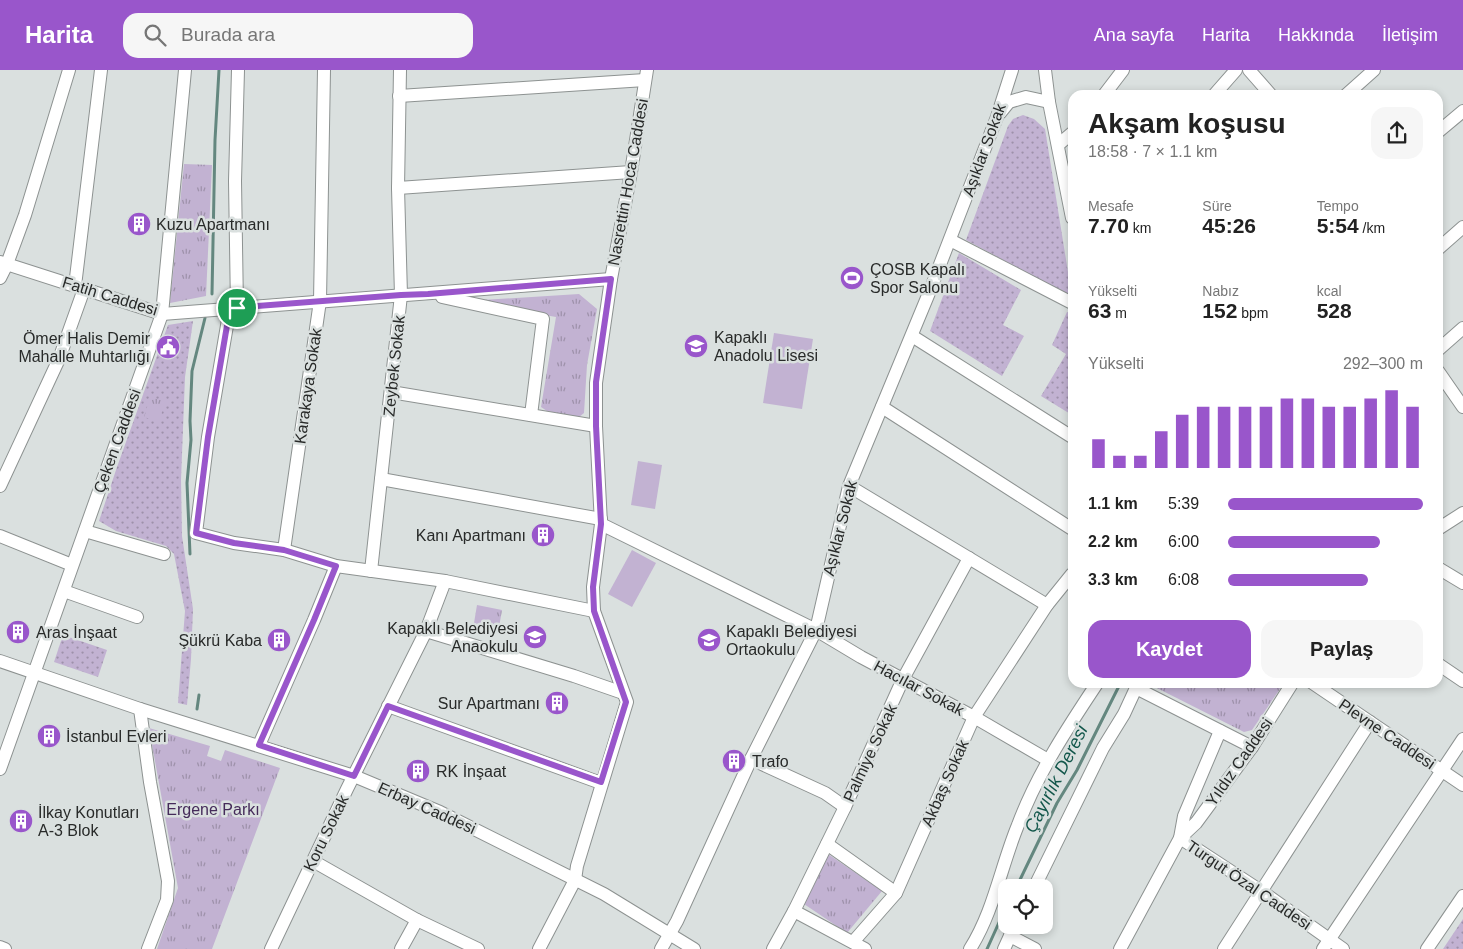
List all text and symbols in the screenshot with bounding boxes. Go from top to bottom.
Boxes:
search box [123,13,473,58]
text: Harita [25,21,93,48]
icon: search [141,21,169,49]
text: Burada ara [181,24,275,45]
text: Ana sayfa [1094,25,1174,45]
text: Harita [1202,25,1250,45]
text: Hakkında [1278,25,1354,45]
text: İletişim [1382,25,1438,45]
street label: Nasrettin Hoca Caddesi [605,97,651,267]
street label: Aşıklar Sokak [959,100,1009,199]
button: share [1371,107,1423,159]
text: Akşam koşusu [1088,108,1286,139]
text: 18:58 · 7 × 1.1 km [1088,143,1217,160]
text: Mesafe [1088,198,1134,214]
text: Süre [1202,198,1232,214]
text: Tempo [1317,198,1359,214]
building icon: Kuzu Apartmanı [126,211,152,237]
text: 7.70 [1088,214,1129,237]
text: 45:26 [1202,214,1256,237]
text: 5:54 [1317,214,1359,237]
place label: Kuzu Apartmanı [156,216,270,233]
text: km [1129,220,1151,236]
text: /km [1359,220,1385,236]
place label: ÇOSB Kapalı Spor Salonu [870,261,965,296]
sports icon: ÇOSB Kapalı Spor Salonu [839,265,865,291]
street label: Fatih Caddesi [60,273,160,319]
text: Yükselti [1088,283,1137,299]
text: Nabız [1202,283,1239,299]
text: kcal [1317,283,1342,299]
pin [216,287,258,329]
icon: arrive [223,294,251,322]
text: 63 [1088,299,1111,322]
text: 152 [1202,299,1237,322]
text: 528 [1317,299,1352,322]
text: m [1111,305,1127,321]
text: bpm [1237,305,1269,321]
street label: Zeybek Sokak [380,314,408,417]
street label: Karakaya Sokak [291,326,325,445]
place label: Kapaklı Anadolu Lisesi [714,329,818,364]
place label: Ömer Halis Demir Mahalle Muhtarlığı [18,330,151,365]
school or university icon: Kapaklı Anadolu Lisesi [683,333,709,359]
public building icon: Ömer Halis Demir Mahalle Muhtarlığı [155,334,181,360]
text: Yükselti [1088,355,1144,372]
text: 292–300 m [1343,355,1423,372]
street label: Çeken Caddesi [90,387,144,495]
street label: Aşıklar Sokak [820,478,860,578]
text: 1.1 km [1088,495,1138,512]
text: 5:39 [1168,495,1199,512]
building icon: Kanı Apartmanı [530,522,556,548]
place label: Kanı Apartmanı [416,527,526,544]
text: 2.2 km [1088,533,1138,550]
text: 6:00 [1168,533,1199,550]
text: 3.3 km [1088,571,1138,588]
text: 6:08 [1168,571,1199,588]
building icon: Aras İnşaat [5,619,31,645]
place label: Kapaklı Belediyesi Anaokulu [387,620,518,655]
button: Kaydet [1088,620,1251,678]
button: Paylaş [1261,620,1423,678]
place label: Aras İnşaat [36,623,117,641]
place label: Kapaklı Belediyesi Ortaokulu [726,623,857,658]
school or university icon: Kapaklı Belediyesi Anaokulu [522,624,548,650]
building icon: Şükrü Kaba [266,627,292,653]
school or university icon: Kapaklı Belediyesi Ortaokulu [696,627,722,653]
place label: Şükrü Kaba [178,632,262,649]
street label: Hacılar Sokak [871,657,968,719]
building icon: Sur Apartmanı [544,690,570,716]
place label: Sur Apartmanı [438,695,540,712]
street label: Plevne Caddesi [1336,696,1438,772]
street label: Palmiye Sokak [840,701,900,805]
street label: Yıldız Caddesi [1202,715,1276,809]
water label: Çayırlık Deresi [1020,721,1092,836]
building icon: İstanbul Evleri [36,723,62,749]
place label: İstanbul Evleri [66,727,167,745]
street label: Akbaş Sokak [918,736,972,829]
building icon: Trafo [721,748,747,774]
place label: Trafo [752,753,789,770]
building icon: RK İnşaat [405,758,431,784]
place label: RK İnşaat [436,762,507,780]
street label: Erbay Caddesi [376,779,478,837]
street label: Koru Sokak [300,791,352,874]
park label: Ergene Parkı [166,801,260,818]
place label: İlkay Konutları A-3 Blok [38,803,139,839]
building icon: İlkay Konutları A-3 Blok [8,808,34,834]
street label: Turgut Özal Caddesi [1184,837,1314,933]
map controls [998,879,1053,934]
button: locate [998,879,1053,934]

